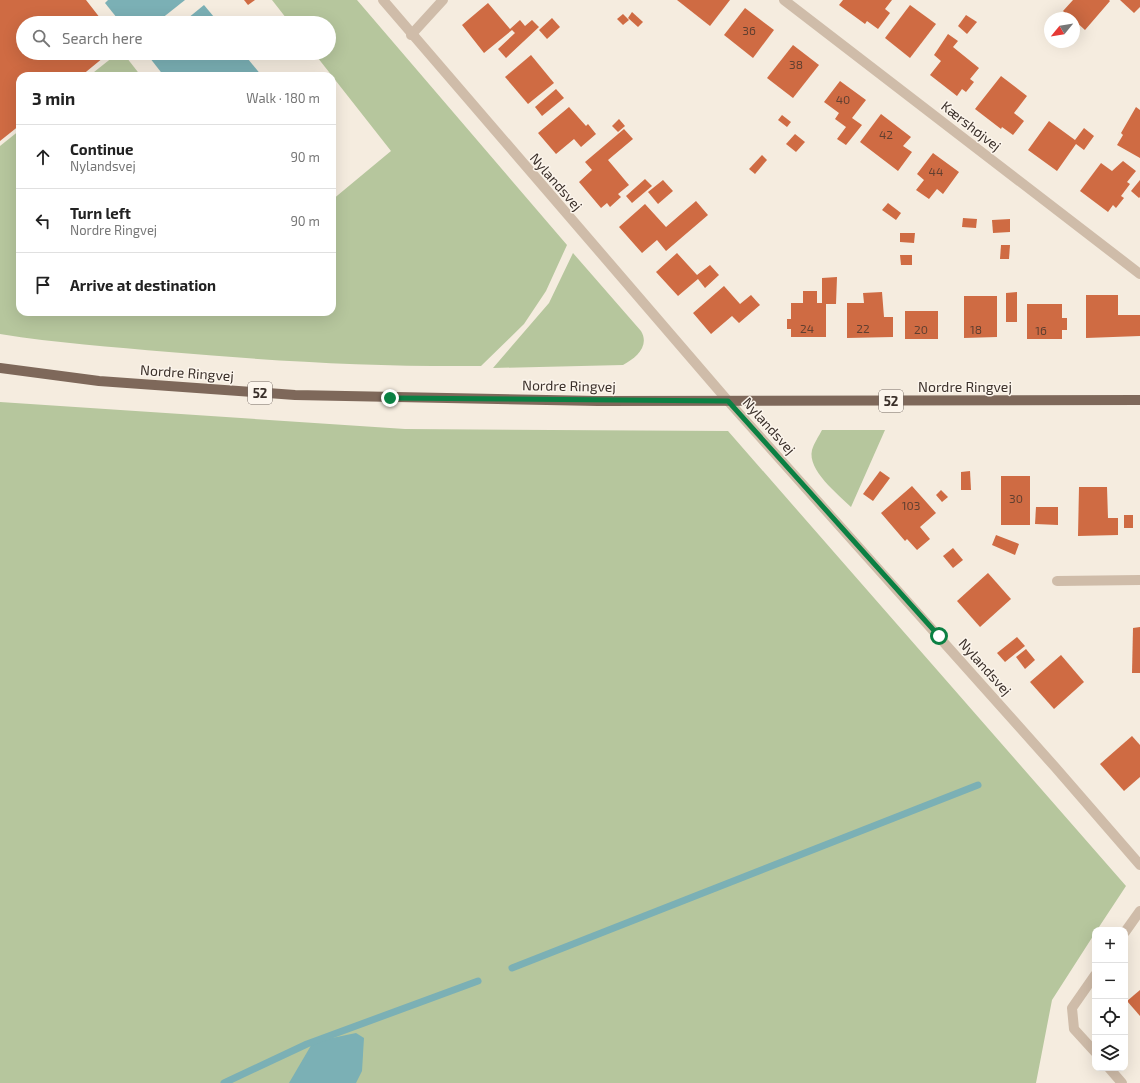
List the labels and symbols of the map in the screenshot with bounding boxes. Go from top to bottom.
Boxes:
north arrow [1044,12,1080,48]
house number: 36 [742,23,756,37]
house number: 38 [789,57,803,71]
house number: 40 [836,92,850,106]
street label: Kærshøjvej [938,97,1005,154]
house number: 42 [879,127,893,141]
street label: Nylandsvej [527,149,586,214]
house number: 44 [929,164,943,178]
house number: 24 [800,321,814,335]
house number: 22 [856,321,870,335]
house number: 20 [914,322,928,336]
house number: 18 [970,322,982,336]
house number: 16 [1035,323,1047,337]
street label: Nordre Ringvej [140,361,234,384]
street label: Nordre Ringvej [522,376,616,395]
street label: Nordre Ringvej [918,378,1012,395]
road number: 52 [248,382,272,404]
route end [381,389,399,407]
road number: 52 [879,390,903,412]
street label: Nylandsvej [739,394,799,458]
house number: 30 [1009,491,1023,505]
house number: 103 [902,498,920,512]
route start [930,627,948,645]
street label: Nylandsvej [955,635,1015,699]

